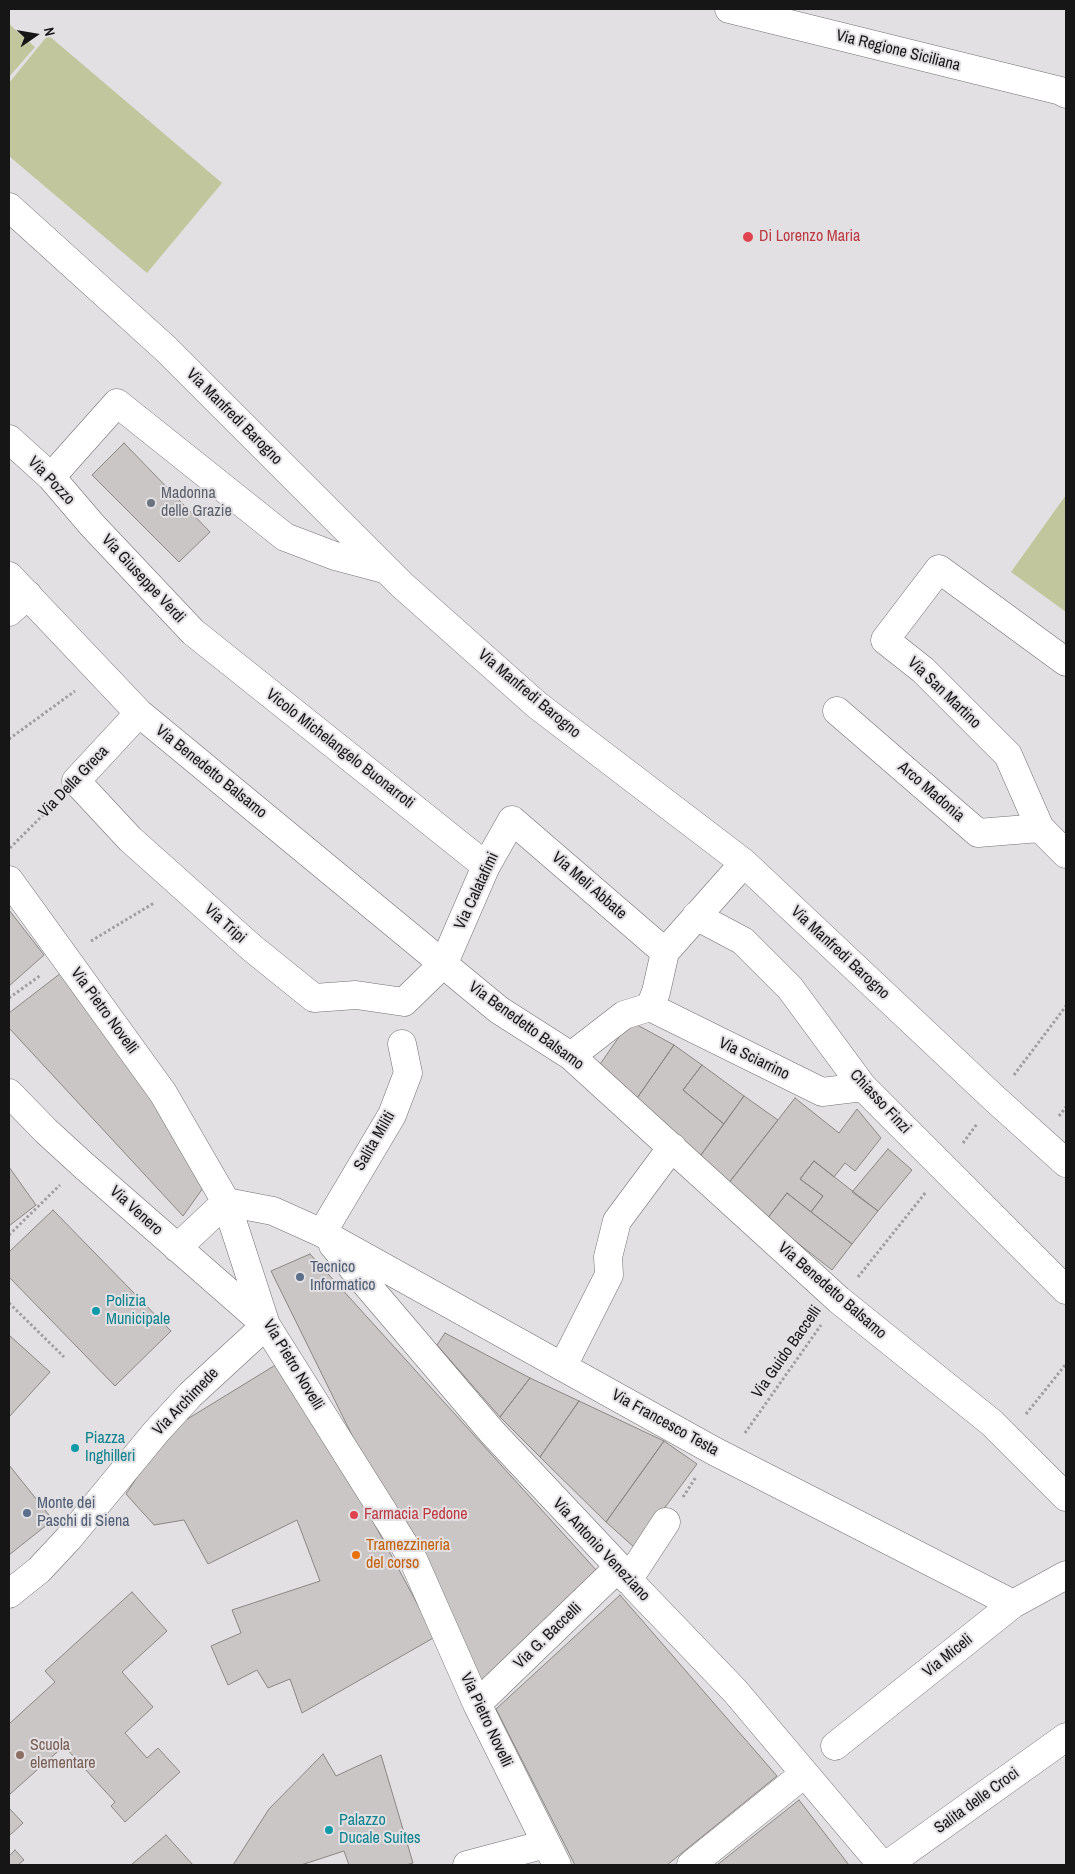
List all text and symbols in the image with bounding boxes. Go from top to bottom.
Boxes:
north arrow [10,10,60,60]
text: N [40,26,59,38]
street label: Via Regione Siciliana [834,26,962,76]
place label: Di Lorenzo Maria [759,227,860,247]
marker: Di Lorenzo Maria [741,230,755,244]
street label: Via Manfredi Barogno [182,365,286,469]
street label: Via Pozzo [23,453,79,509]
place label: Madonna delle Grazie [161,484,232,522]
marker: Madonna delle Grazie [145,497,157,509]
street label: Via Giuseppe Verdi [97,531,189,627]
street label: Via Manfredi Barogno [474,645,584,743]
street label: Via San Martino [903,653,985,733]
street label: Vicolo Michelangelo Buonarroti [262,685,418,813]
street label: Via Benedetto Balsamo [151,721,271,823]
street label: Via Della Greca [35,742,113,822]
street label: Arco Madonia [894,758,968,826]
street label: Via Meli Abbate [548,848,630,924]
street label: Via Calatafimi [451,849,503,933]
street label: Via Tripi [200,900,250,948]
street label: Via Manfredi Barogno [787,902,893,1004]
street label: Via Pietro Novelli [66,964,142,1058]
street label: Via Benedetto Balsamo [465,978,587,1074]
street label: Via Sciarrino [715,1034,793,1084]
street label: Chiasso Finzi [845,1066,915,1138]
street label: Salita Militi [350,1108,400,1174]
street label: Via Venero [106,1182,166,1240]
street label: Via Benedetto Balsamo [774,1239,890,1343]
place label: Tecnico Informatico [310,1258,376,1296]
marker: Tecnico Informatico [294,1271,306,1283]
place label: Polizia Municipale [106,1292,170,1330]
street label: Via Guido Baccelli [748,1302,826,1402]
marker: Polizia Municipale [90,1305,102,1317]
street label: Via Pietro Novelli [259,1316,327,1414]
street label: Via Archimede [149,1364,223,1440]
street label: Via Francesco Testa [608,1386,722,1460]
place label: Piazza Inghilleri [85,1429,135,1467]
marker: Piazza Inghilleri [69,1442,81,1454]
place label: Monte dei Paschi di Siena [37,1494,130,1532]
street label: Via Antonio Veneziano [548,1494,654,1606]
place label: Farmacia Pedone [364,1505,468,1525]
marker: Monte dei Paschi di Siena [21,1507,33,1519]
marker: Farmacia Pedone [348,1509,360,1521]
place label: Tramezzineria del corso [366,1536,450,1574]
marker: Tramezzineria del corso [350,1549,362,1561]
street label: Via G. Baccelli [510,1599,586,1673]
street label: Via Miceli [919,1630,977,1682]
street label: Via Pietro Novelli [456,1670,516,1770]
place label: Scuola elementare [30,1736,96,1774]
marker: Scuola elementare [14,1749,26,1761]
street label: Salita delle Croci [931,1764,1023,1838]
place label: Palazzo Ducale Suites [339,1811,421,1849]
marker: Palazzo Ducale Suites [323,1824,335,1836]

